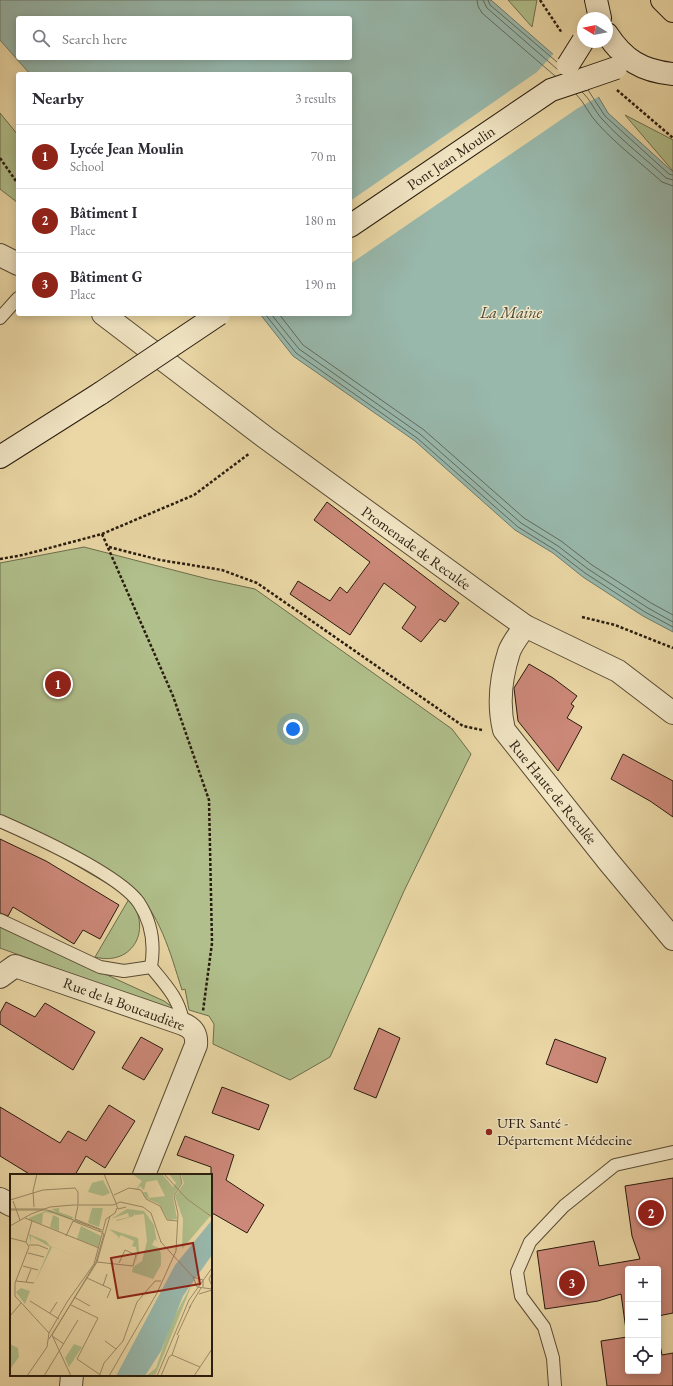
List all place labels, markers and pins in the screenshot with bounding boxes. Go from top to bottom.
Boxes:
pin: 1 [45,669,71,699]
place label: UFR Santé - Département Médecine [497,1113,632,1149]
marker: UFR Santé - Département Médecine [484,1127,494,1137]
pin: 2 [638,1198,664,1228]
pin: 3 [559,1268,585,1298]

